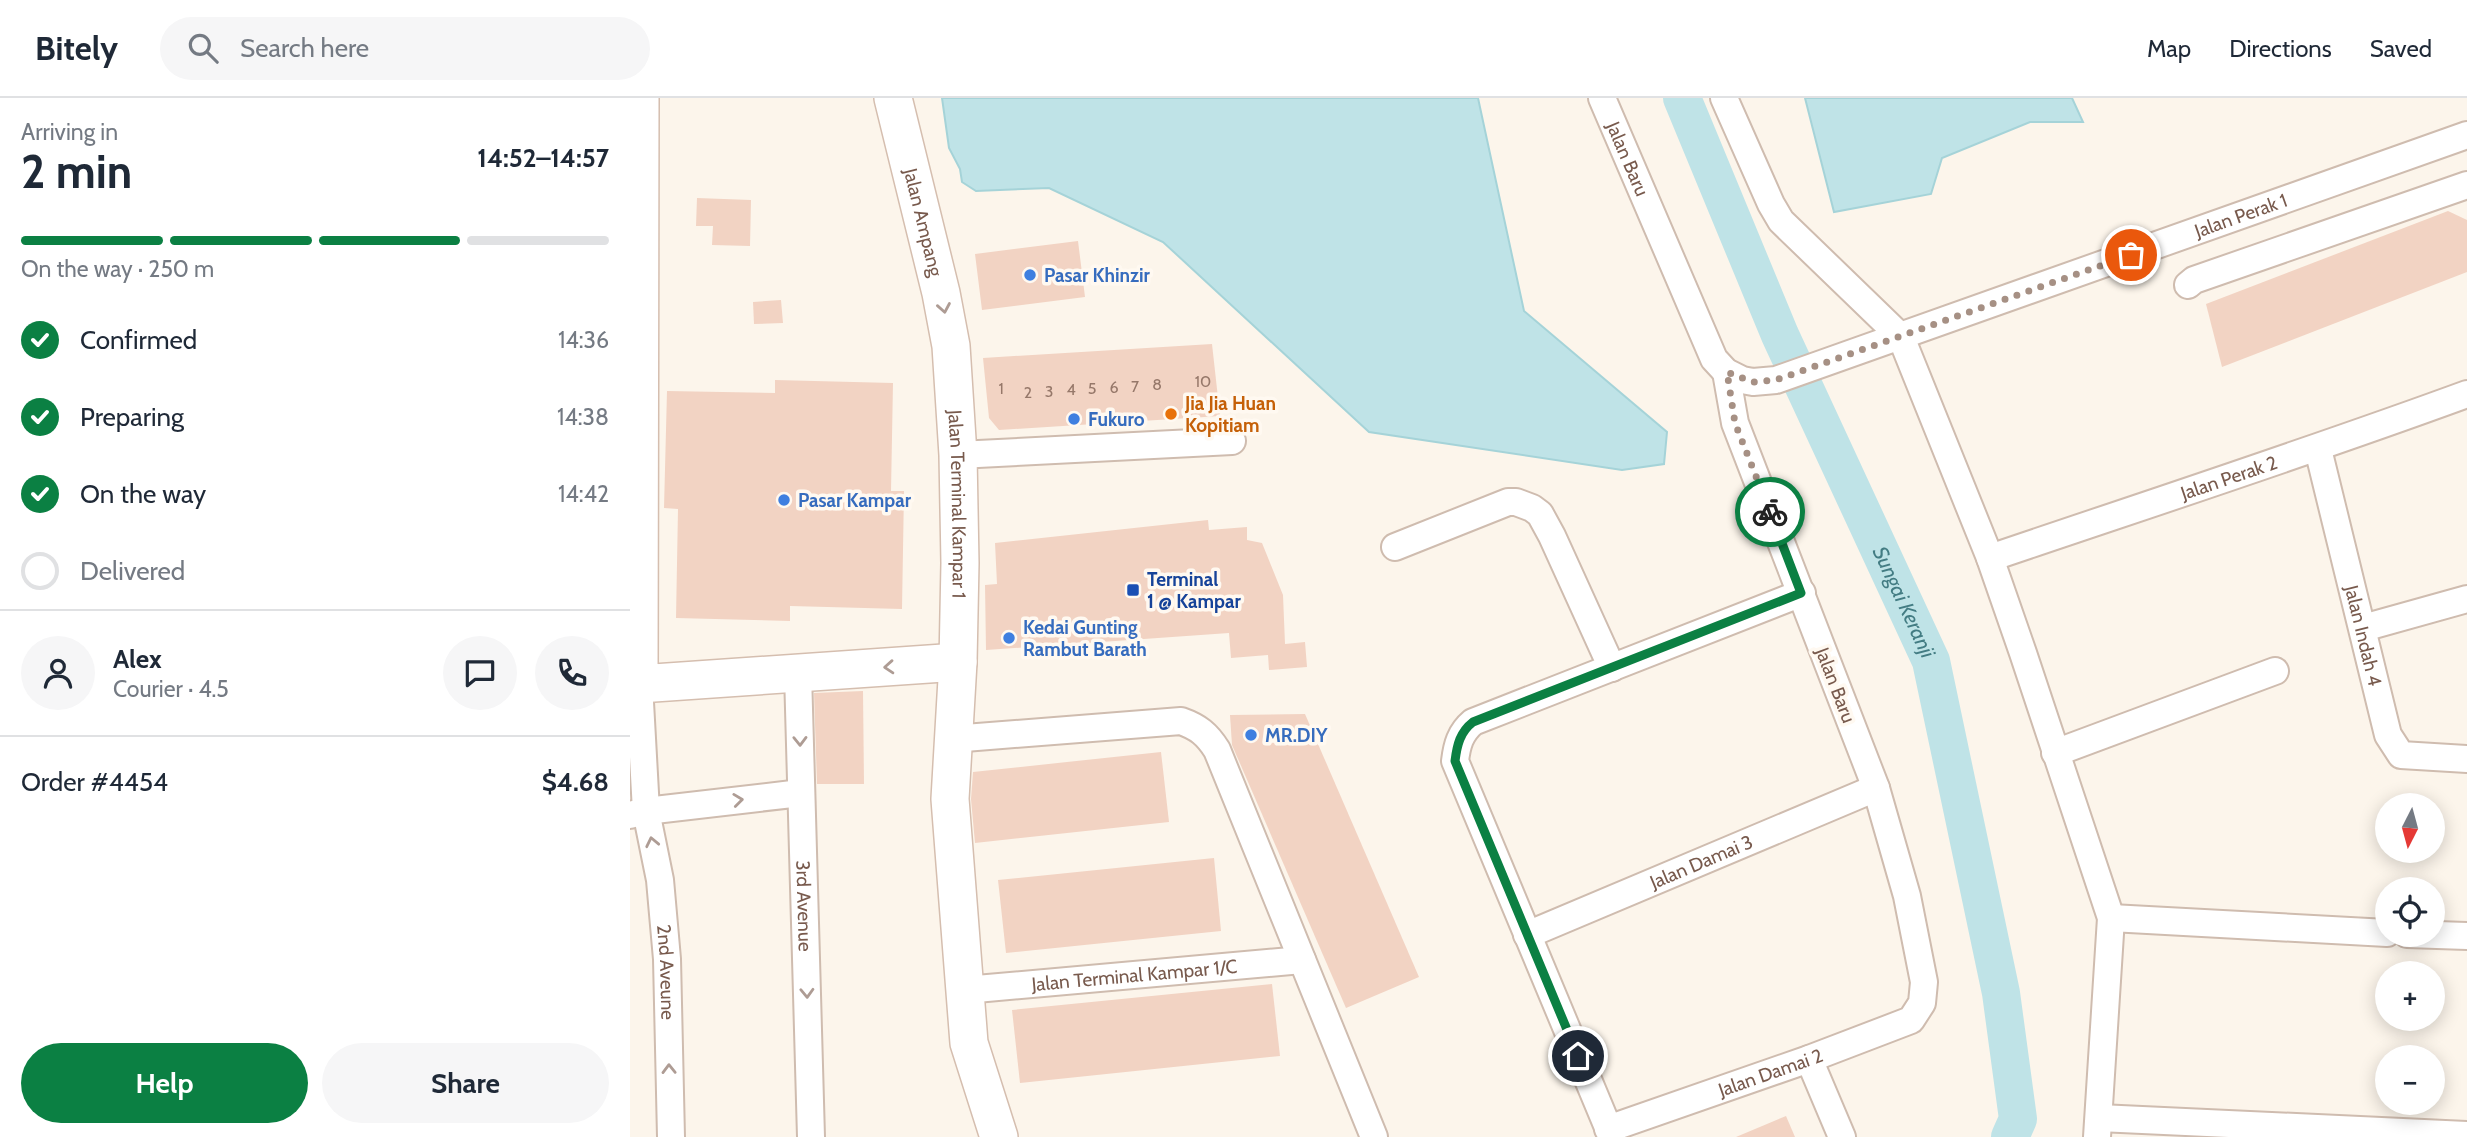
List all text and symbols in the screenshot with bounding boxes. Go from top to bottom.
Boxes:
search box [160,17,650,80]
text: Bitely [35,28,118,68]
icon: search [184,29,222,67]
text: Search here [240,32,369,64]
text: Map [2147,34,2191,63]
text: Directions [2229,34,2332,63]
text: Saved [2370,34,2432,63]
street label: Jalan Baru [1601,117,1654,200]
text: Arriving in [21,118,118,146]
text: 14:52–14:57 [477,142,609,174]
text: 2 min [21,144,132,200]
street label: Jalan Ampang [898,165,948,279]
street label: Jalan Perak 1 [2191,189,2290,243]
pin [2101,225,2161,285]
icon: bag [2112,236,2150,274]
text: On the way · 250 m [21,255,214,283]
place label: Pasar Khinzir [1044,264,1151,287]
marker: Pasar Khinzir [1022,267,1038,283]
one-way arrow [936,303,951,314]
icon: check [21,321,59,359]
text: Confirmed [80,324,197,356]
text: 14:36 [558,326,609,354]
house number: 10 [1195,372,1211,391]
house number: 8 [1152,375,1162,394]
house number: 7 [1131,377,1139,396]
house number: 6 [1109,378,1119,397]
house number: 1 [998,379,1004,398]
house number: 5 [1088,379,1096,398]
house number: 4 [1066,380,1076,399]
house number: 3 [1045,382,1053,401]
house number: 2 [1024,383,1032,402]
place label: Jia Jia Huan Kopitiam [1184,392,1276,437]
icon: check [21,398,59,436]
text: Preparing [80,401,184,433]
text: 14:38 [557,403,609,431]
marker: Jia Jia Huan Kopitiam [1163,406,1179,422]
street label: Jalan Terminal Kampar 1 [943,408,971,599]
place label: Fukuro [1088,408,1145,431]
marker: Fukuro [1066,411,1082,427]
street label: Jalan Perak 2 [2177,451,2280,505]
icon: check [21,475,59,513]
courier [1735,477,1805,547]
text: On the way [80,478,206,510]
text: 14:42 [558,480,609,508]
place label: Pasar Kampar [798,489,912,512]
marker: Pasar Kampar [776,492,792,508]
icon: bike [1751,493,1789,531]
water label: Sungai Keranji [1868,542,1941,662]
text: Delivered [80,555,185,587]
place label: Terminal 1 @ Kampar [1147,568,1241,613]
marker: Terminal 1 @ Kampar [1125,582,1141,598]
street label: Jalan Indah 4 [2340,582,2387,688]
place label: Kedai Gunting Rambut Barath [1023,616,1147,661]
marker: Kedai Gunting Rambut Barath [1001,630,1017,646]
button: person [21,636,95,710]
button: chat [443,636,517,710]
button: phone [535,636,609,710]
text: Alex [113,643,162,675]
street label: Jalan Baru [1810,643,1860,726]
one-way arrow [884,659,895,674]
text: Courier · 4.5 [113,675,229,703]
place label: MR.DIY [1265,724,1328,747]
marker: MR.DIY [1243,727,1259,743]
one-way arrow [792,736,807,747]
text: Order #4454 [21,766,168,798]
text: $4.68 [542,766,609,798]
one-way arrow [733,793,744,808]
north arrow [2375,793,2445,863]
map controls [2375,793,2445,1115]
street label: Jalan Damai 3 [1646,830,1756,894]
one-way arrow [646,836,661,848]
street label: 3rd Avenue [791,860,817,952]
button: locate [2375,877,2445,947]
street label: 2nd Aveune [652,923,679,1020]
street label: Jalan Terminal Kampar 1/C [1030,955,1238,996]
button: + [2375,961,2445,1031]
one-way arrow [799,988,814,999]
pin [1548,1026,1608,1086]
icon: home [1559,1037,1597,1075]
button: Help [21,1043,308,1123]
button: Share [322,1043,609,1123]
street label: Jalan Damai 2 [1714,1044,1826,1102]
button: − [2375,1045,2445,1115]
one-way arrow [662,1063,677,1074]

